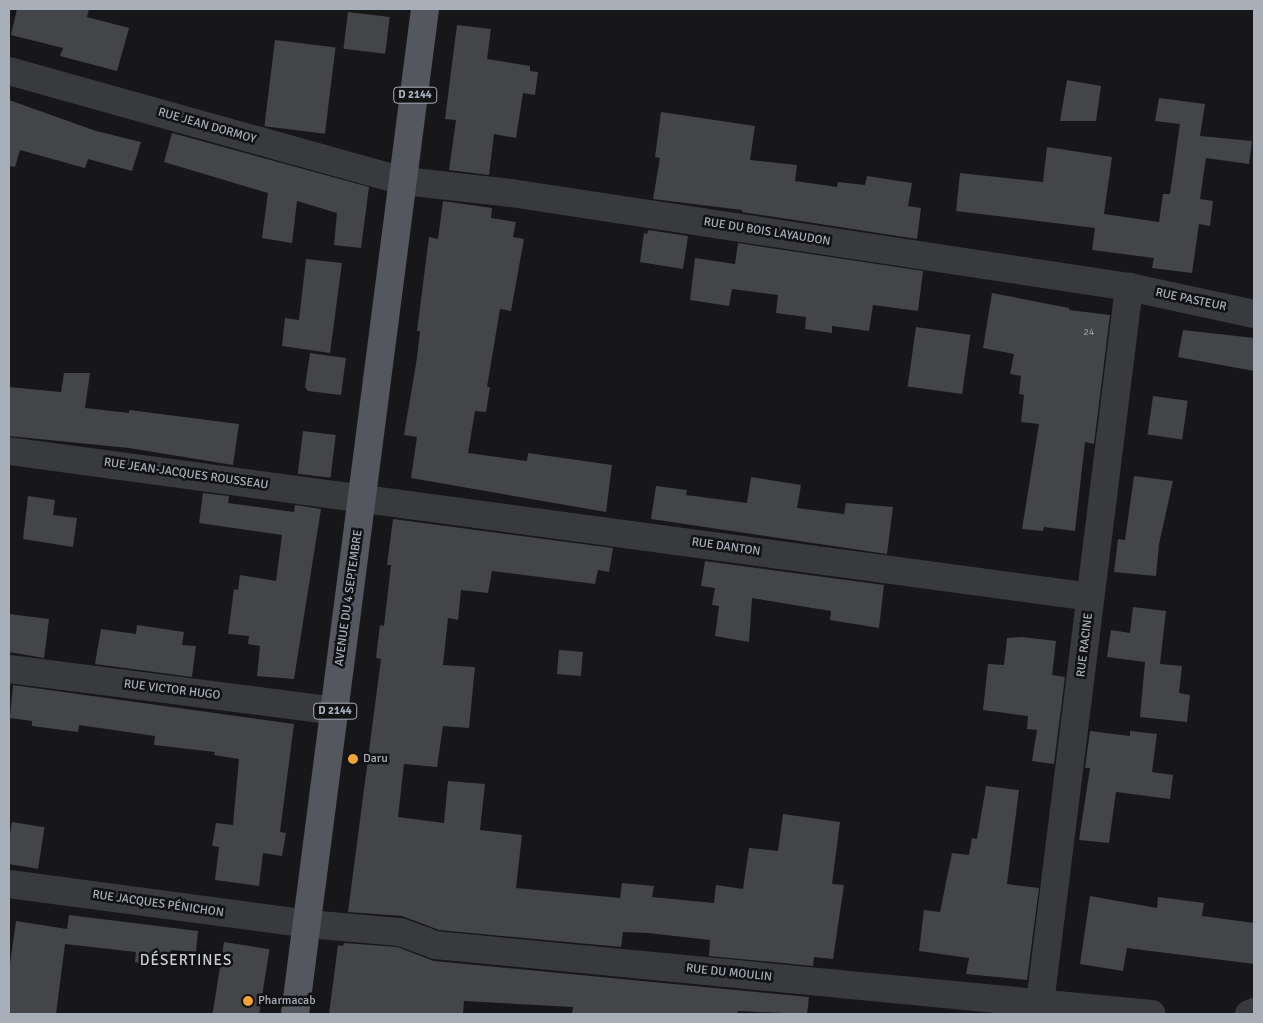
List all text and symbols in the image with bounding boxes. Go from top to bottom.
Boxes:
road number: D 2144 [392,86,438,104]
street label: RUE JEAN DORMOY [156,105,258,147]
street label: RUE DU BOIS LAYAUDON [703,215,831,249]
street label: RUE PASTEUR [1154,285,1228,315]
house number: 24 [1084,327,1094,339]
street label: RUE JEAN-JACQUES ROUSSEAU [103,455,269,493]
street label: AVENUE DU 4 SEPTEMBRE [332,529,366,667]
street label: RUE DANTON [691,535,761,559]
street label: RUE RACINE [1074,612,1096,678]
street label: RUE VICTOR HUGO [123,677,221,703]
road number: D 2144 [312,702,358,719]
place label: Daru [363,752,388,766]
marker: Daru [347,753,359,765]
street label: RUE JACQUES PÉNICHON [91,888,225,920]
district label: DÉSERTINES [138,952,234,970]
street label: RUE DU MOULIN [685,961,773,985]
place label: Pharmacab [258,994,316,1008]
marker: Pharmacab [242,995,254,1007]

